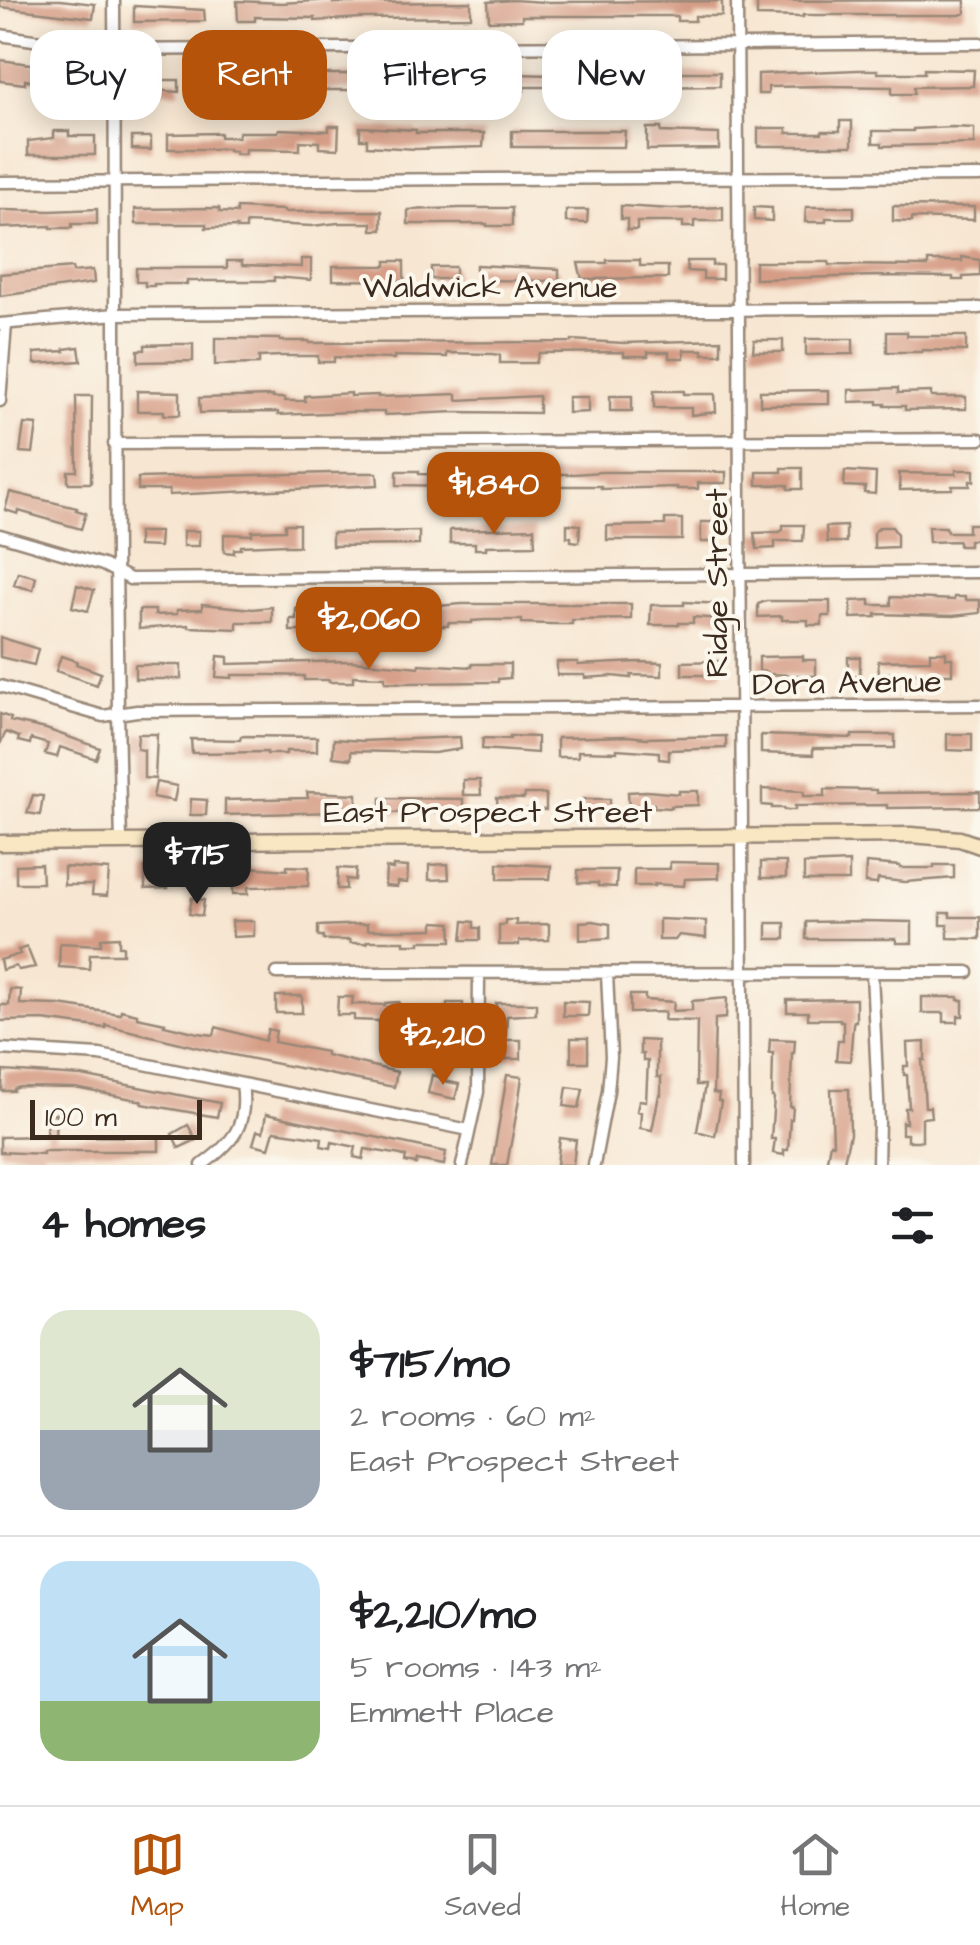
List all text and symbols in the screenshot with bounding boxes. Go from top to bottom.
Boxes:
chip: Buy [30,30,162,120]
chip: Rent [182,30,327,120]
chip: Filters [347,30,522,120]
chip: New [542,30,682,120]
street label: Waldwick Avenue [362,265,618,310]
pin: $1,840 [413,452,575,537]
text: $1,840 [449,462,539,507]
street label: Ridge Street [695,488,740,678]
pin: $2,060 [288,587,450,672]
text: $2,060 [318,597,420,642]
street label: Dora Avenue [752,659,942,708]
street label: East Prospect Street [324,790,653,835]
pin: $715 [138,822,256,907]
text: $715 [165,832,229,877]
pin: $2,210 [362,1003,524,1088]
text: $2,210 [401,1013,485,1058]
scale bar [30,1095,202,1140]
text: 100 m [45,1098,117,1137]
text: 4 homes [40,1196,206,1254]
icon: filters [885,1198,940,1253]
text: $715/mo [350,1336,510,1394]
icon: home [120,1350,240,1470]
text: 2 rooms · 60 m² [350,1394,596,1439]
text: East Prospect Street [350,1439,679,1484]
text: $2,210/mo [350,1587,536,1645]
icon: home [120,1601,240,1721]
text: 5 rooms · 143 m² [350,1645,602,1690]
text: Emmett Place [350,1690,554,1735]
tab: Map [130,1827,185,1926]
tab: Saved [445,1827,521,1926]
tab: Home [780,1827,850,1926]

